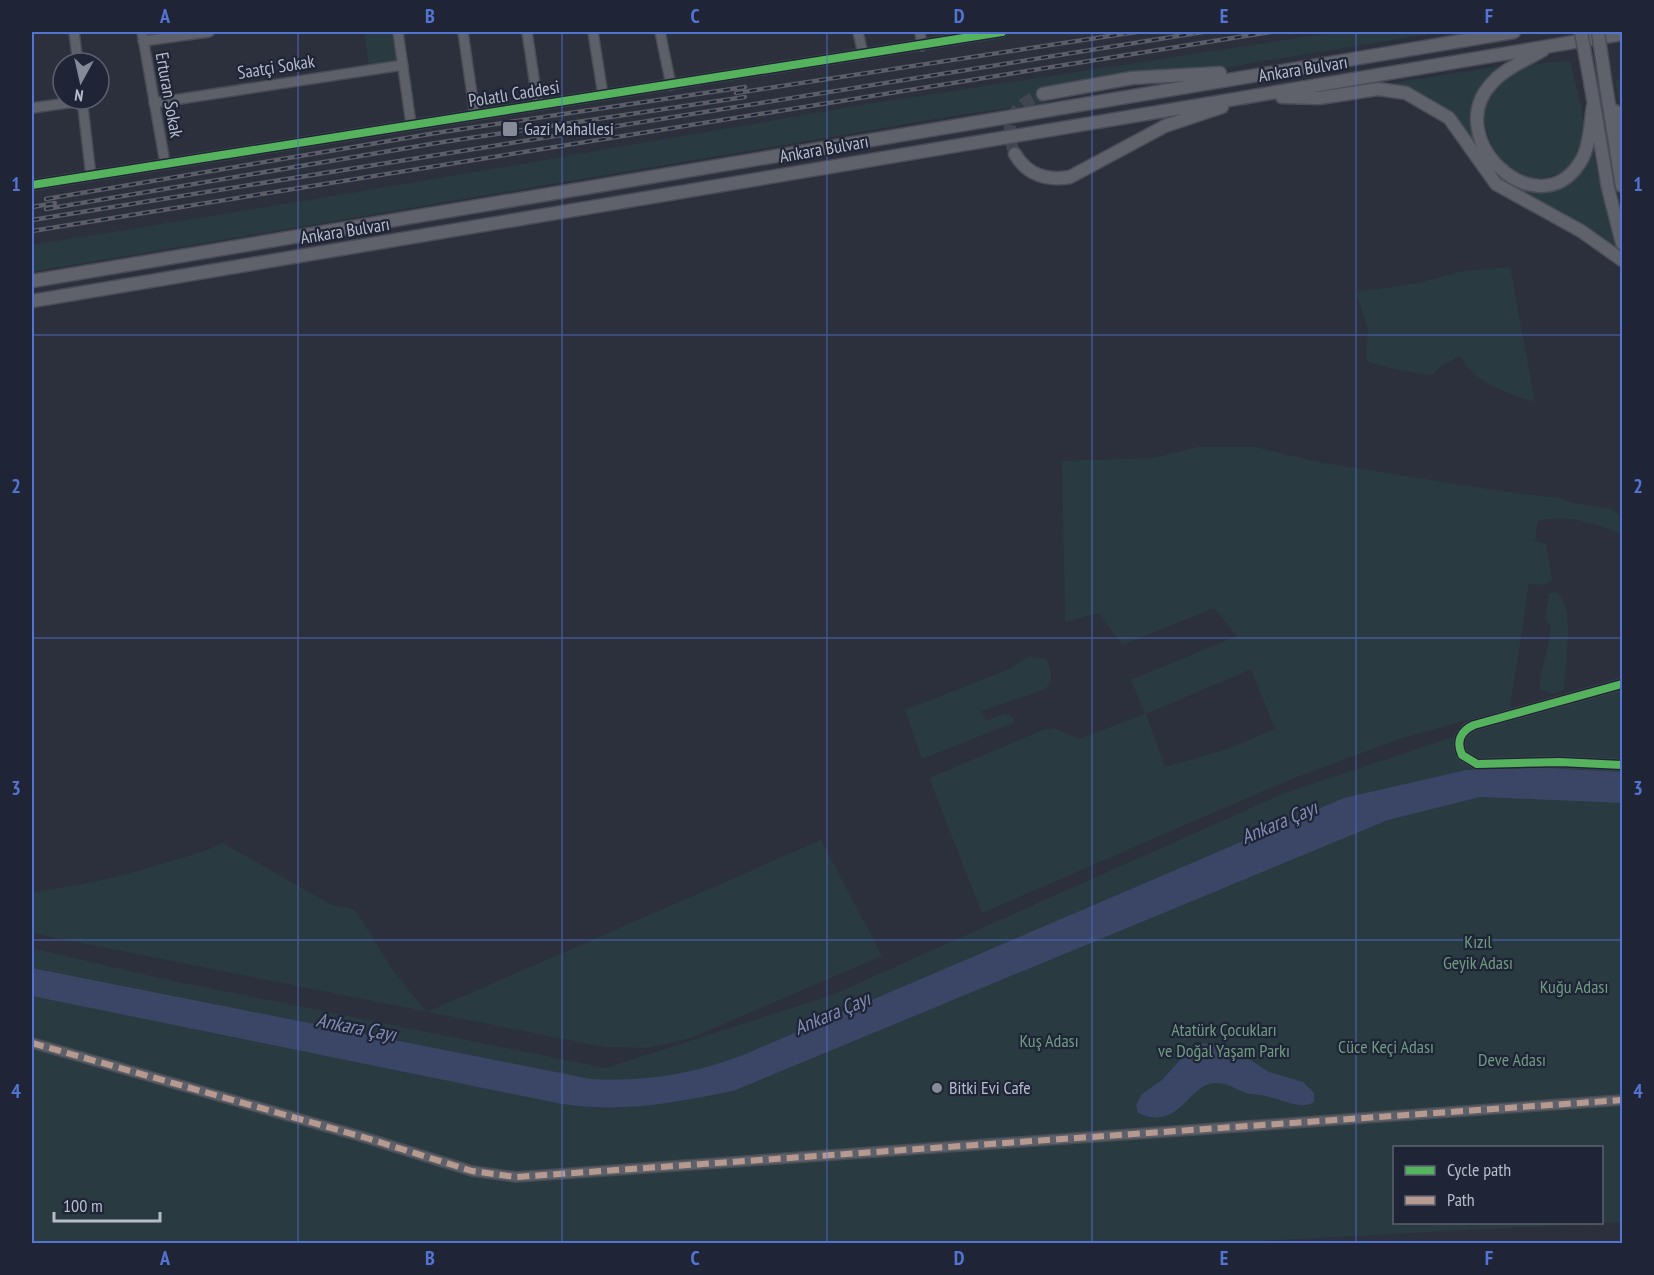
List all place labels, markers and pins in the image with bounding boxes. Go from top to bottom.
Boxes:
place label: Gazi Mahallesi [524,117,614,140]
marker: Gazi Mahallesi [501,120,519,138]
place label: Bitki Evi Cafe [949,1076,1031,1099]
marker: Bitki Evi Cafe [930,1081,944,1095]

